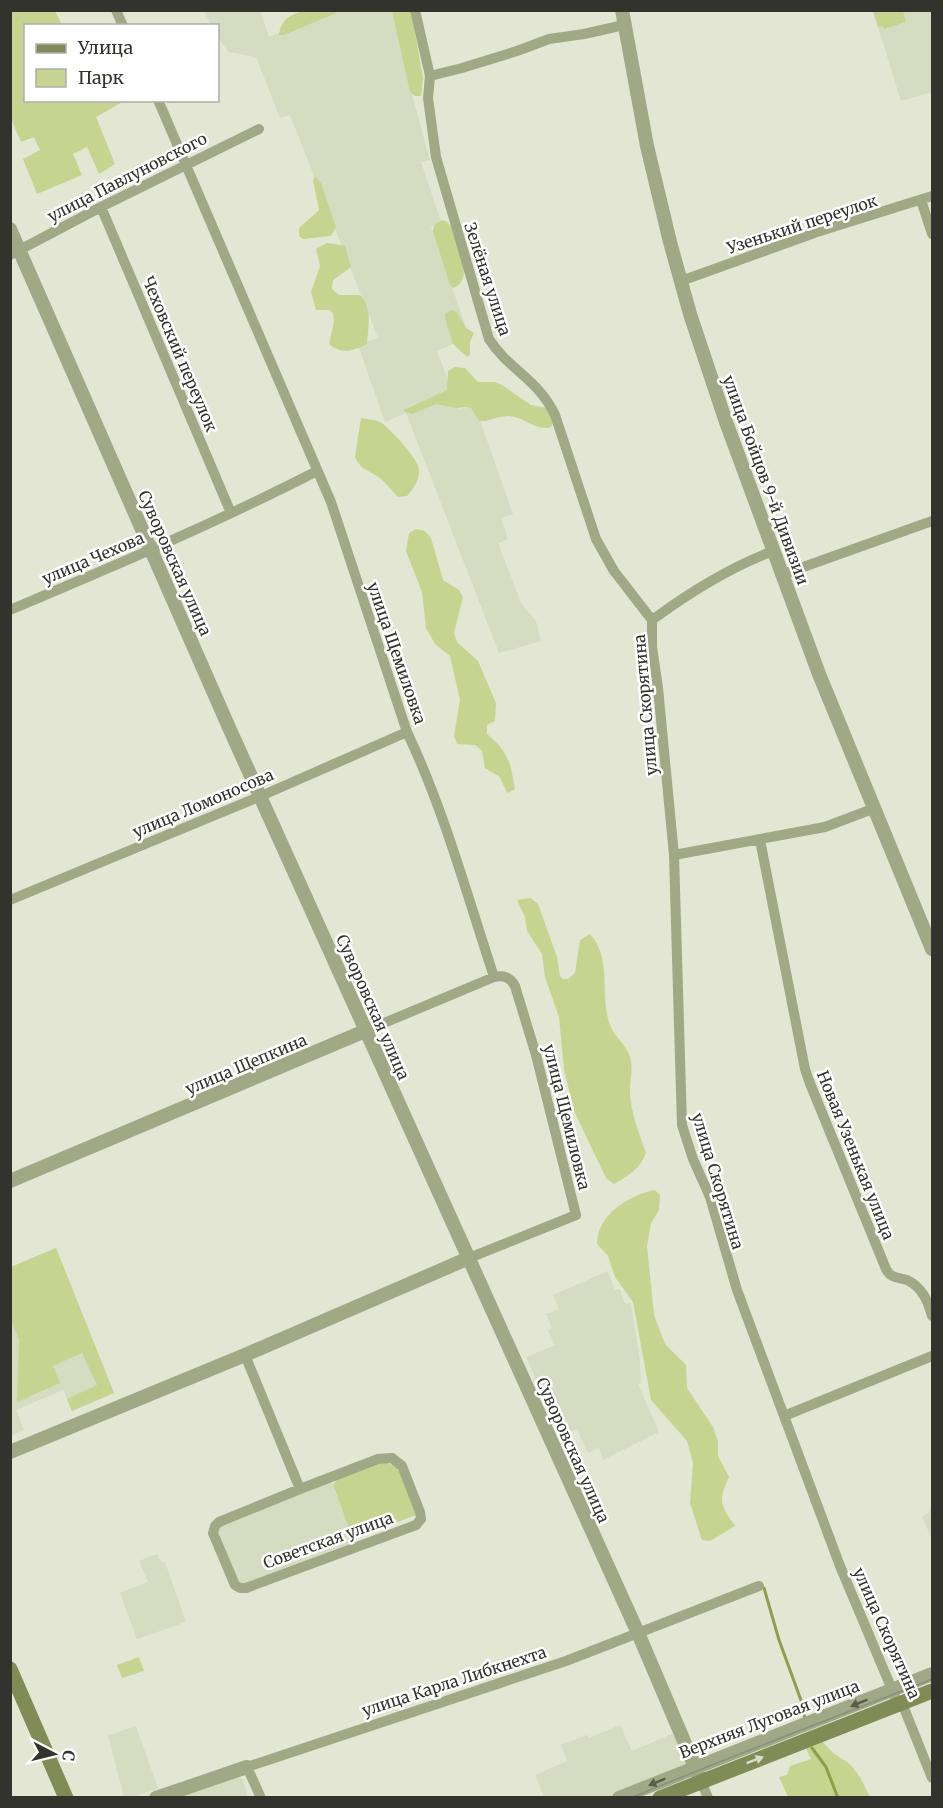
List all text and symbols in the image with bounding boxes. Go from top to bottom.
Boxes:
legend [24,24,219,102]
text: Улица [77,36,133,59]
text: Парк [78,66,124,89]
street label: улица Павлуновского [44,128,210,226]
street label: Узенький переулок [723,190,880,258]
street label: Зелёная улица [460,220,516,339]
street label: Чеховский переулок [138,273,222,435]
street label: улица Бойцов 9-й Дивизии [719,372,813,588]
street label: Суворовская улица [134,487,216,639]
street label: улица Чехова [39,527,147,588]
street label: улица Щемиловка [363,579,431,727]
street label: улица Скорятина [629,633,661,776]
street label: улица Ломоносова [129,764,277,842]
street label: Суворовская улица [332,931,414,1083]
street label: улица Щепкина [182,1029,310,1099]
street label: улица Щемиловка [539,1042,595,1192]
street label: Новая Узенькая улица [813,1068,899,1243]
street label: улица Скорятина [688,1110,748,1252]
street label: Суворовская улица [532,1374,614,1526]
street label: Советская улица [260,1507,396,1573]
street label: улица Скорятина [849,1564,925,1702]
street label: улица Карла Либкнехта [359,1642,549,1720]
street label: Верхняя Луговая улица [676,1675,862,1763]
one-way arrow [849,1698,867,1708]
north arrow [24,1724,84,1784]
text: С [58,1749,79,1762]
one-way arrow [747,1755,765,1765]
one-way arrow [648,1778,666,1787]

